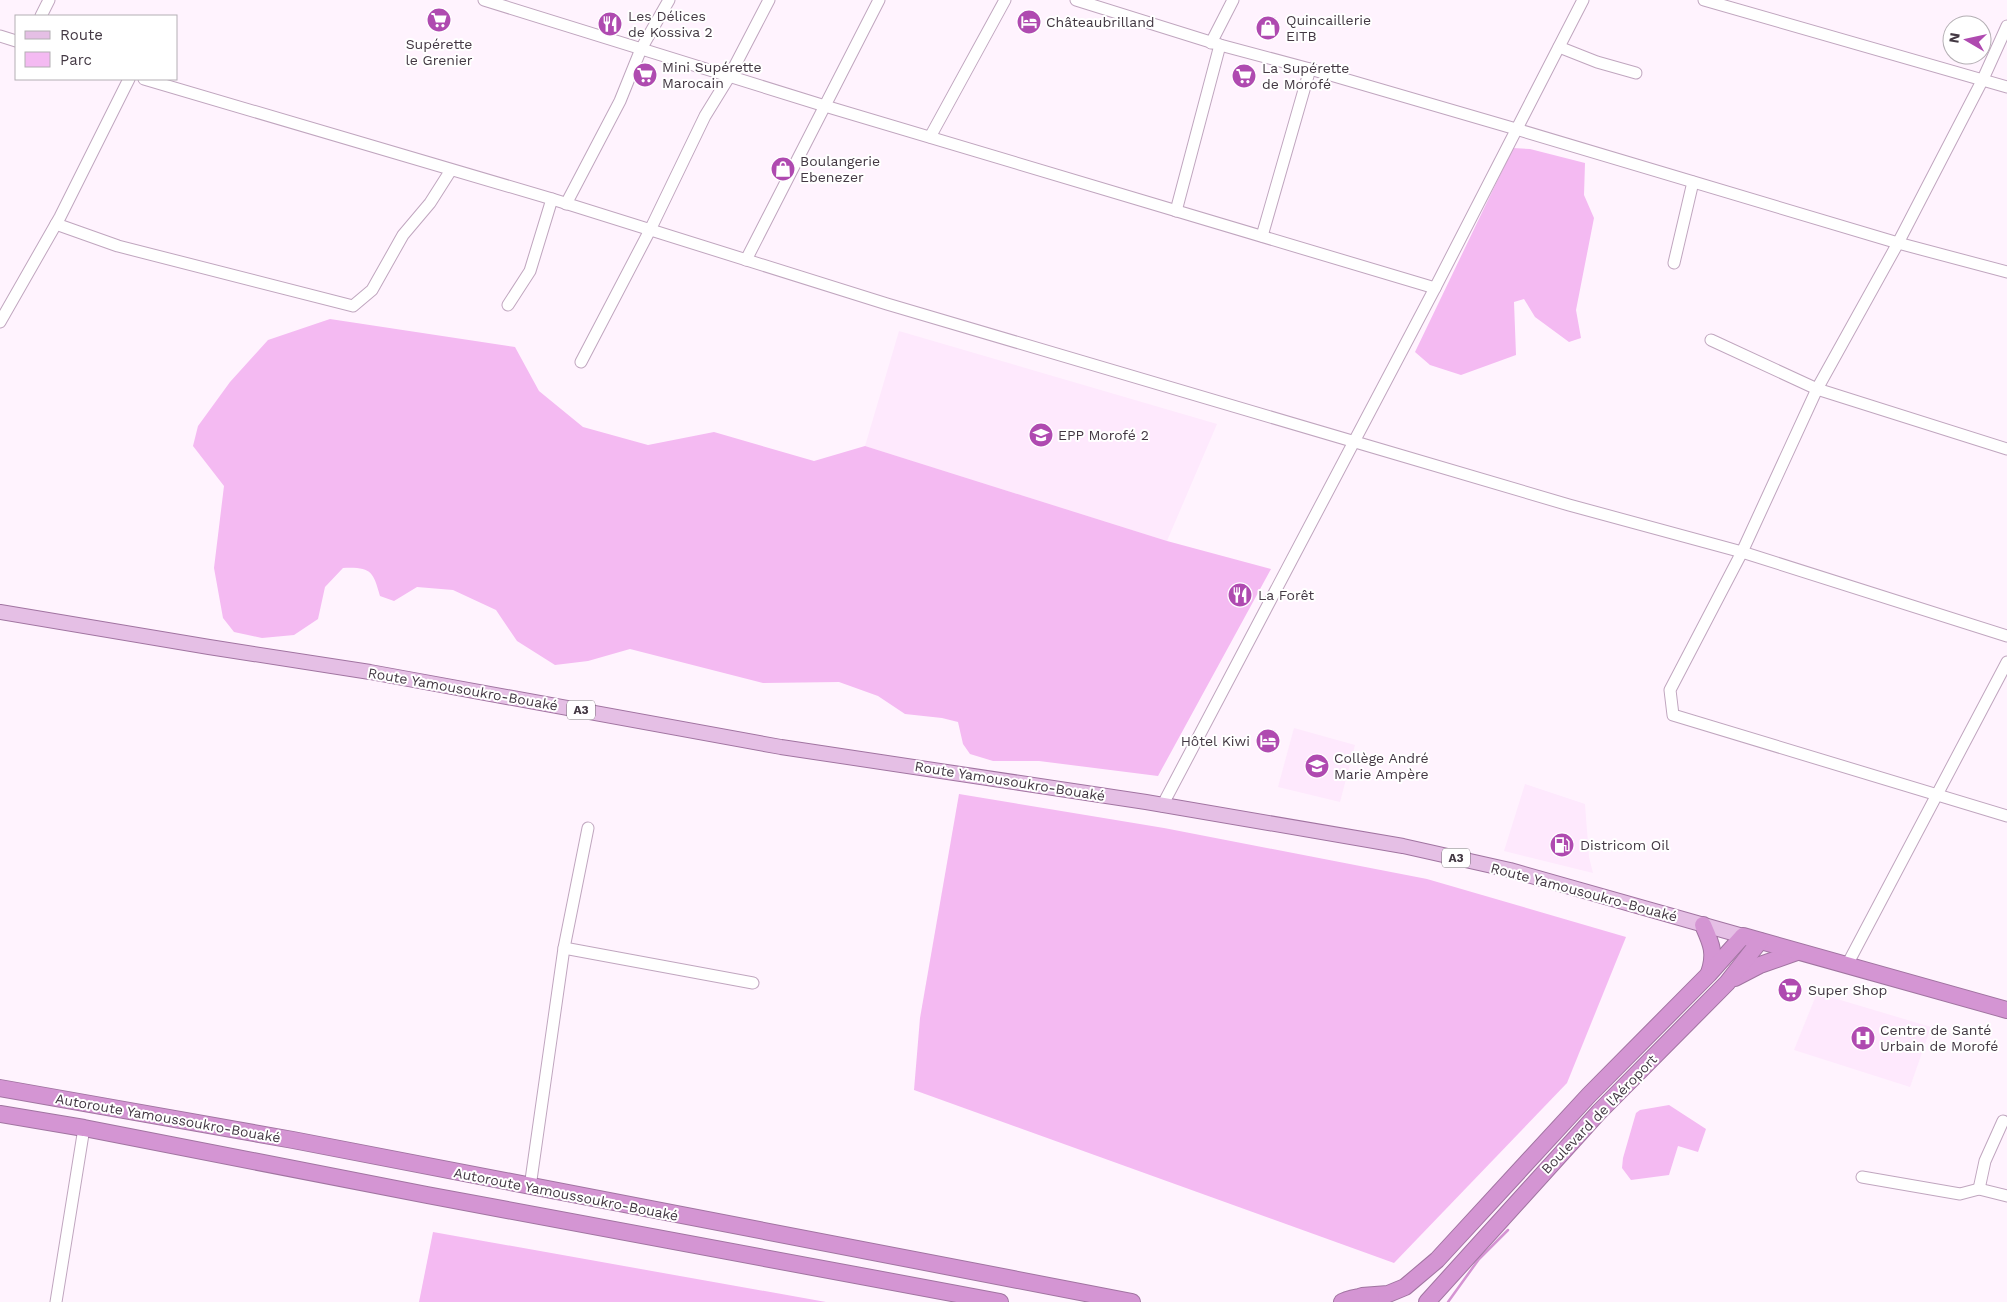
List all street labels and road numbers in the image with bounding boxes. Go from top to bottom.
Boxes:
street label: Route Yamousoukro-Bouaké [367,664,559,714]
road number: A3 [567,700,595,720]
street label: Route Yamousoukro-Bouaké [914,758,1106,804]
road number: A3 [1442,848,1470,868]
street label: Route Yamousoukro-Bouaké [1489,859,1679,925]
street label: Boulevard de l'Aéroport [1538,1051,1660,1177]
street label: Autoroute Yamoussoukro-Bouaké [54,1090,282,1146]
street label: Autoroute Yamoussoukro-Bouaké [452,1164,680,1224]

